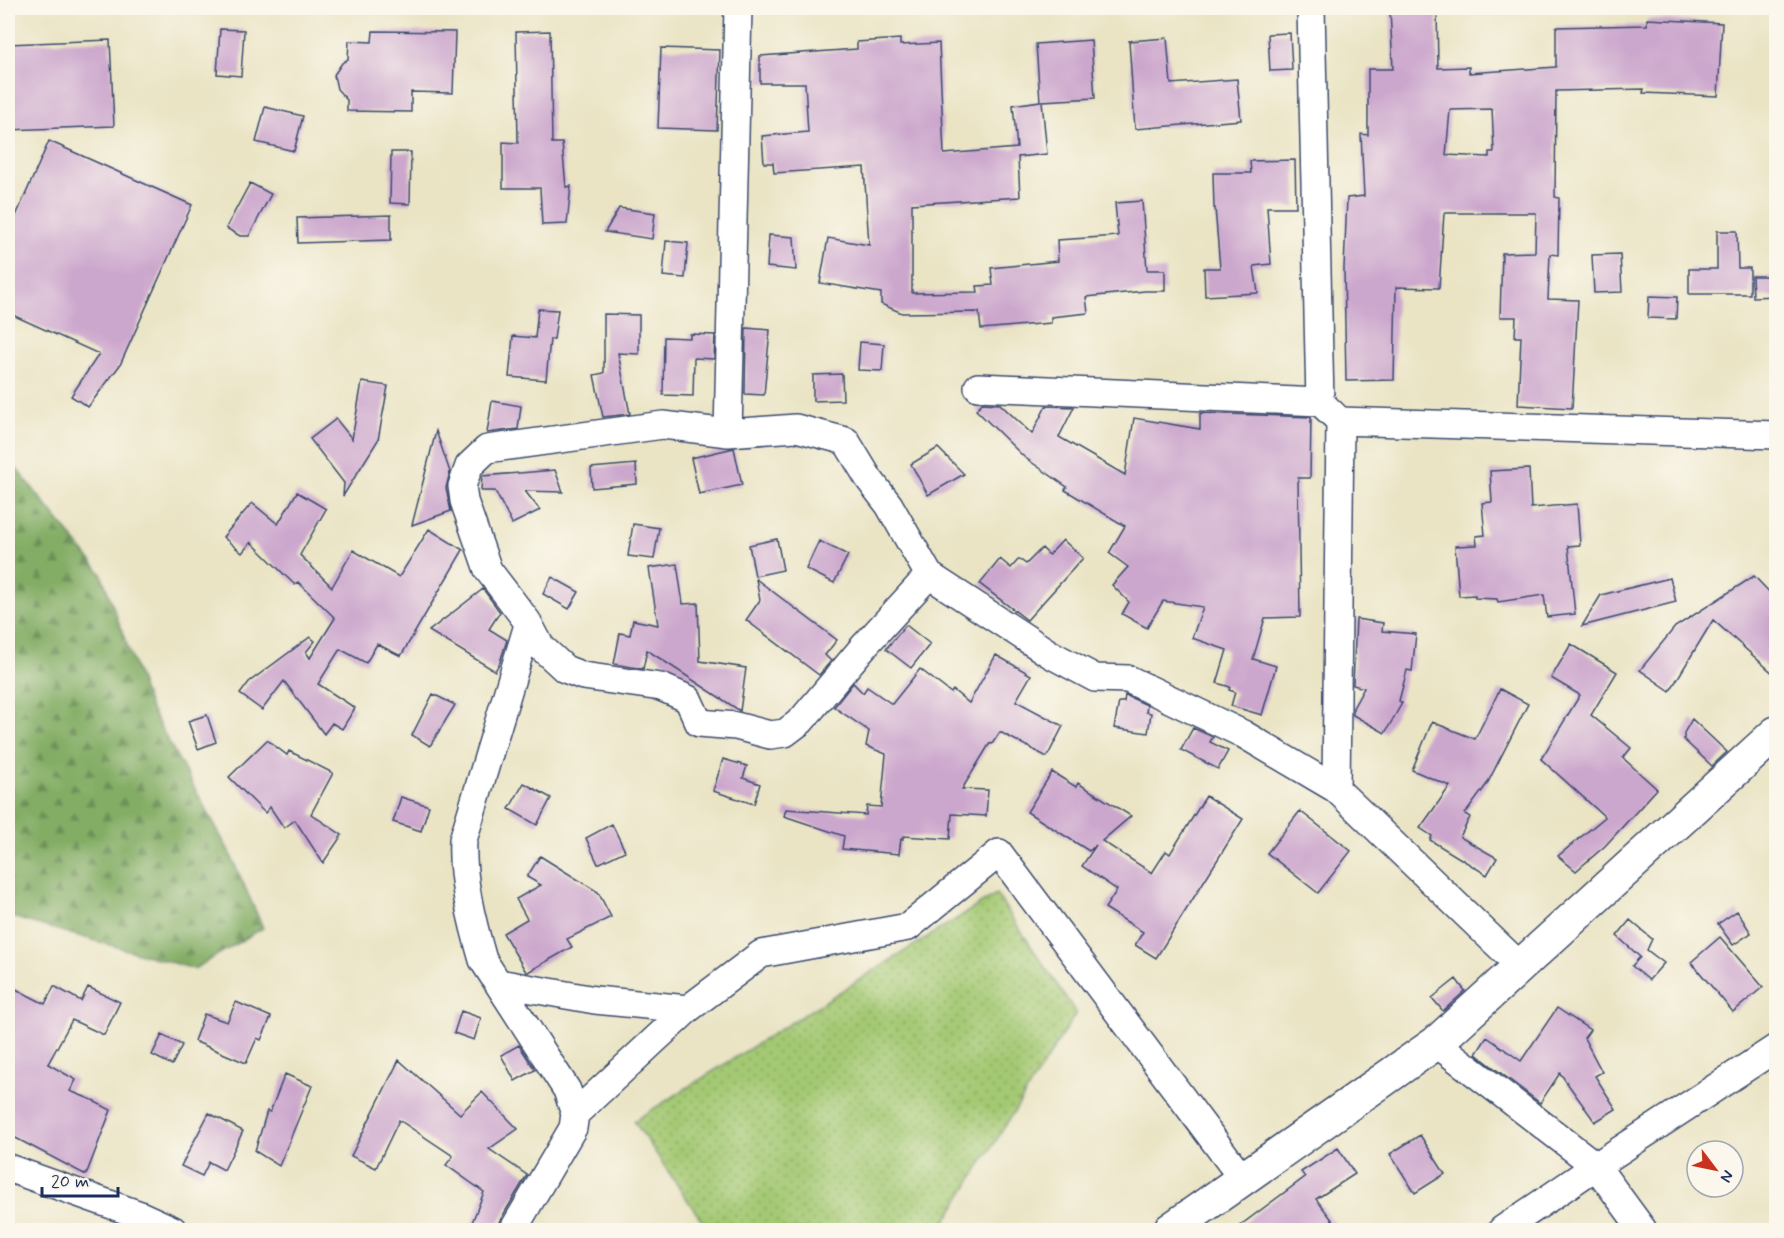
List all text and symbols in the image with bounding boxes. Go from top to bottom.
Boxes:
north arrow [1685,1139,1745,1199]
scale bar [42,1160,118,1198]
text: N [1715,1166,1738,1186]
text: 20 m [51,1170,89,1194]

